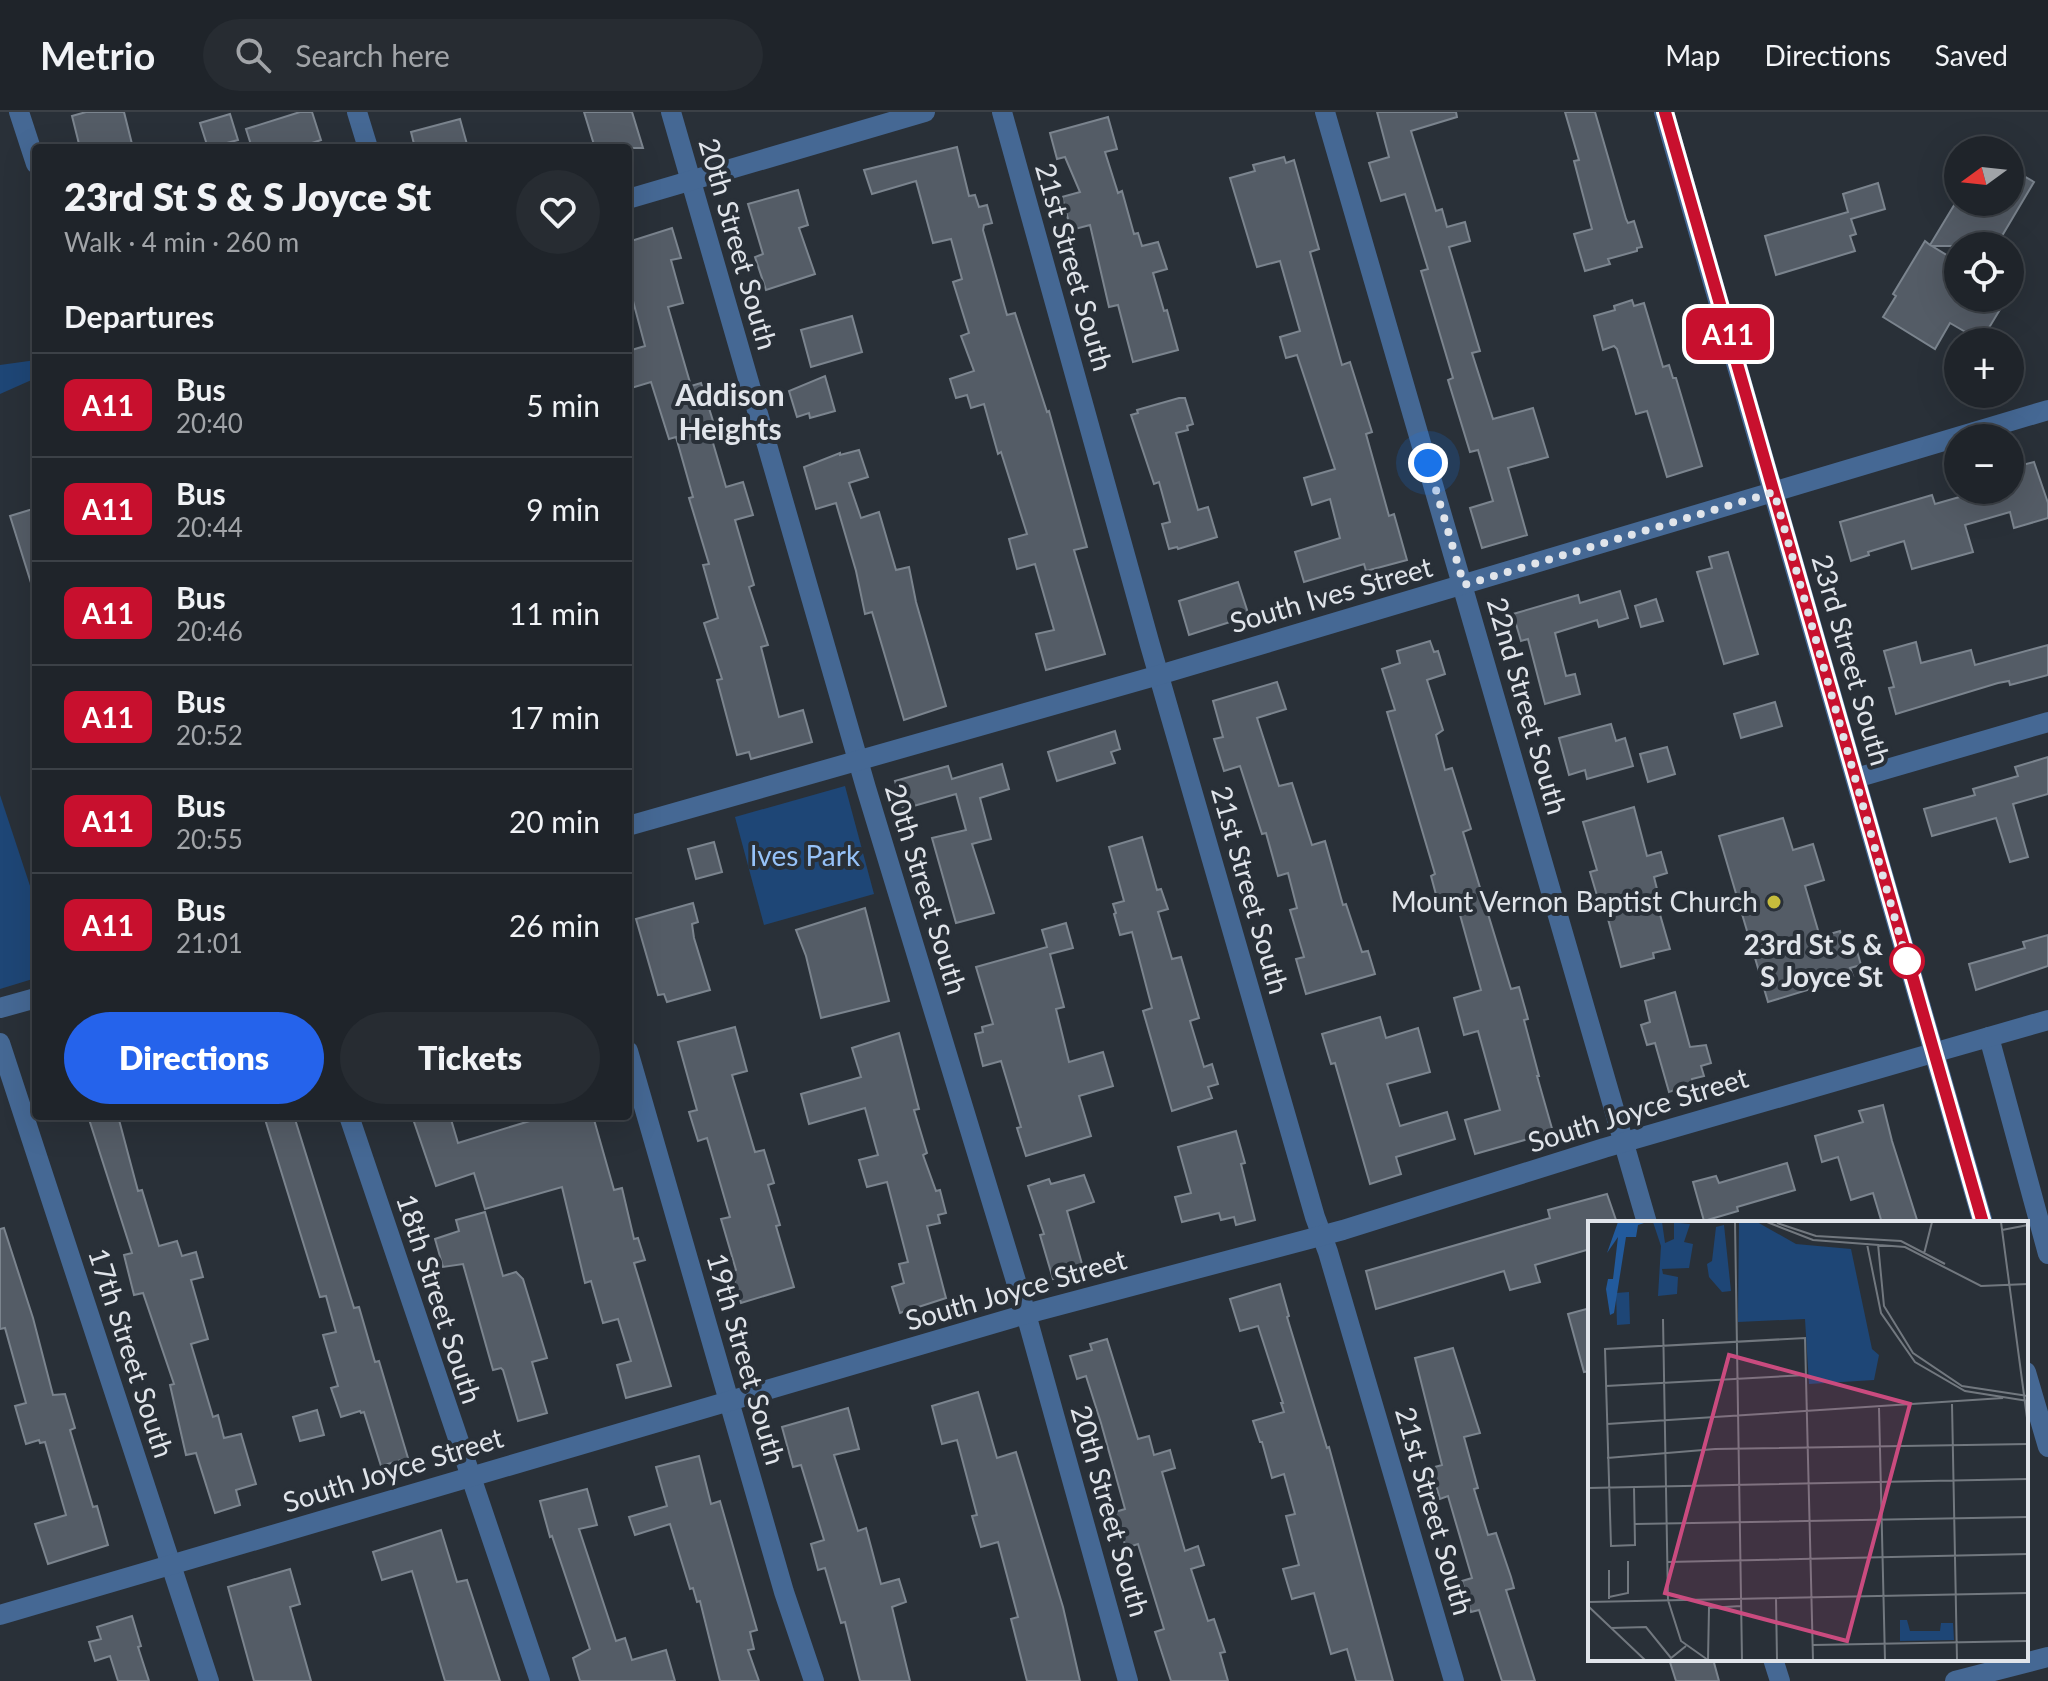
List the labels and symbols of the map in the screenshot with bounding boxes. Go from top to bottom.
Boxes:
street label: 20th Street South [693,134,785,353]
north arrow [1944,136,2024,216]
street label: 21st Street South [1029,159,1121,375]
line badge: A11 [1682,308,1774,360]
district label: Addison Heights [674,376,785,446]
your location [1408,443,1448,483]
street label: South Ives Street [1226,549,1436,639]
street label: 23rd Street South [1806,550,1898,769]
street label: 22nd Street South [1481,593,1575,818]
street label: 20th Street South [879,779,975,998]
street label: 21st Street South [1205,782,1297,998]
park label: Ives Park [750,838,861,872]
place label: Mount Vernon Baptist Church [1391,884,1758,918]
marker: Mount Vernon Baptist Church [1765,893,1783,911]
place label: 23rd St S & S Joyce St [1743,927,1884,993]
marker: 23rd St S & S Joyce St [1890,944,1924,978]
street label: South Joyce Street [1524,1059,1752,1159]
street label: 18th Street South [390,1190,490,1408]
inset map [1588,1221,2028,1661]
street label: South Joyce Street [901,1241,1130,1337]
street label: 17th Street South [82,1244,182,1462]
street label: 19th Street South [701,1249,793,1468]
street label: 20th Street South [1065,1401,1157,1620]
street label: 21st Street South [1389,1403,1481,1619]
street label: South Joyce Street [279,1419,507,1519]

